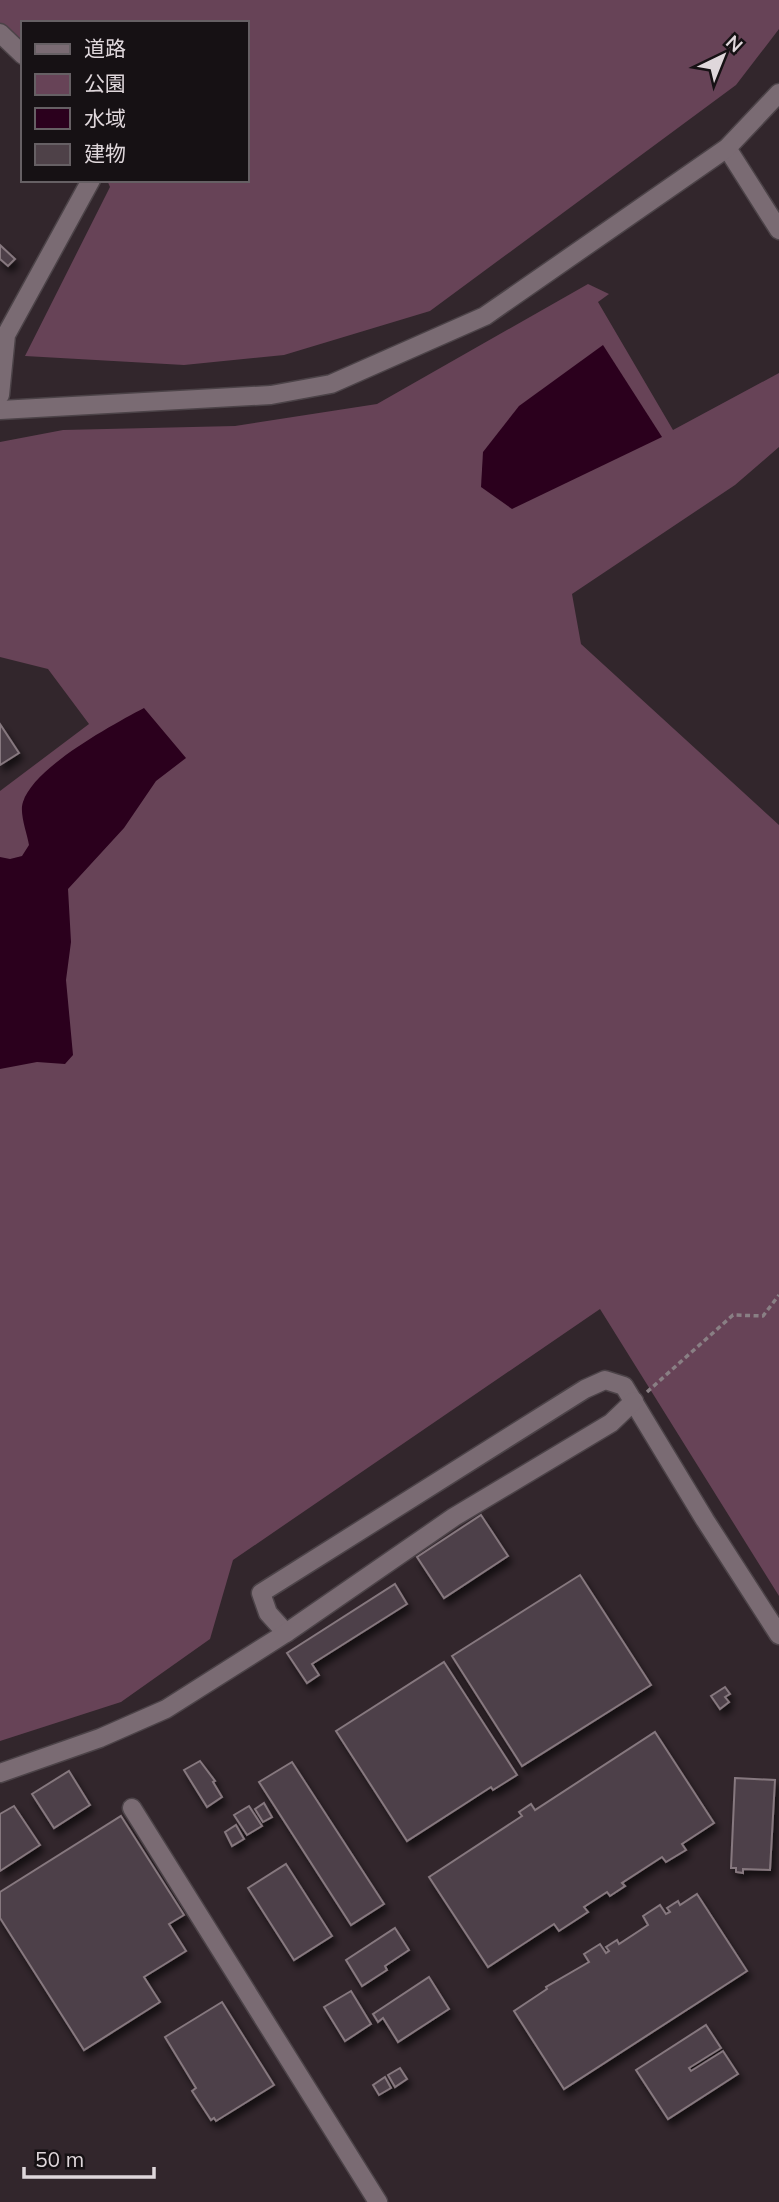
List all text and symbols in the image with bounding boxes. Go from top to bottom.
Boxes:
legend [21,21,248,182]
north arrow [688,21,758,91]
text: N [721,30,748,57]
text: 道路 [84,35,126,61]
text: 公園 [84,70,126,96]
text: 水域 [84,105,126,131]
text: 建物 [84,140,126,166]
scale bar [24,2136,154,2180]
text: 50 m [35,2146,84,2172]

